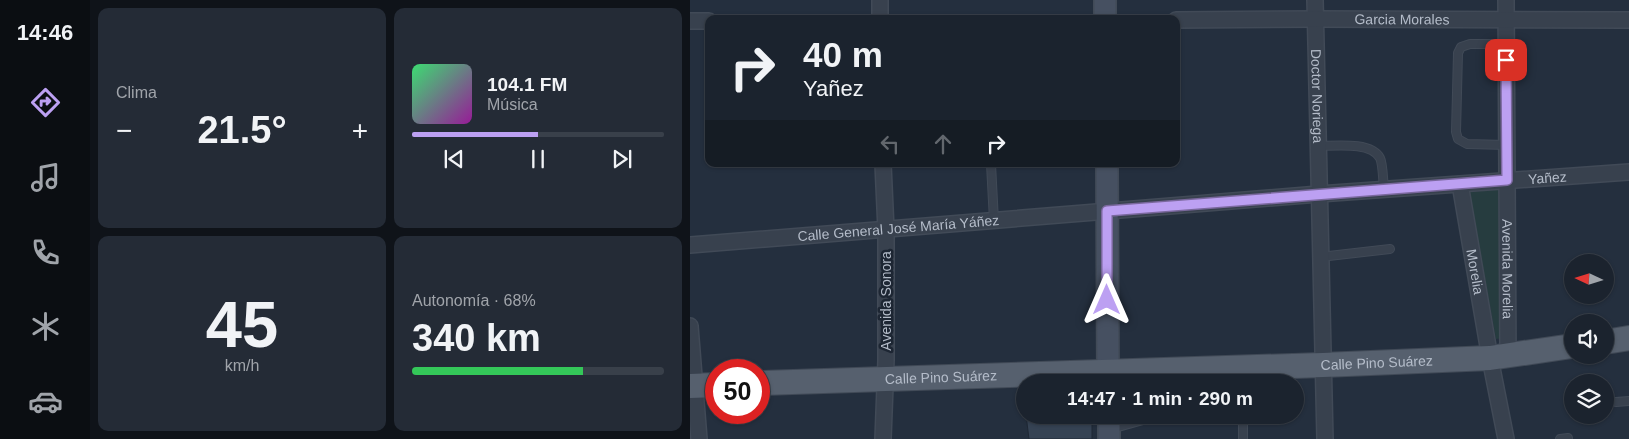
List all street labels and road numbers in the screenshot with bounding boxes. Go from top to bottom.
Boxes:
street label: Garcia Morales [1354,11,1450,27]
street label: Doctor Noriega [1308,49,1326,143]
street label: Yañez [1527,168,1567,187]
street label: Calle General José María Yáñez [797,212,1000,244]
street label: Avenida Morelia [1499,219,1516,319]
street label: Morelia [1463,248,1487,296]
street label: Avenida Sonora [878,251,894,351]
street label: Calle Pino Suárez [1320,352,1433,373]
street label: Calle Pino Suárez [885,367,997,387]

